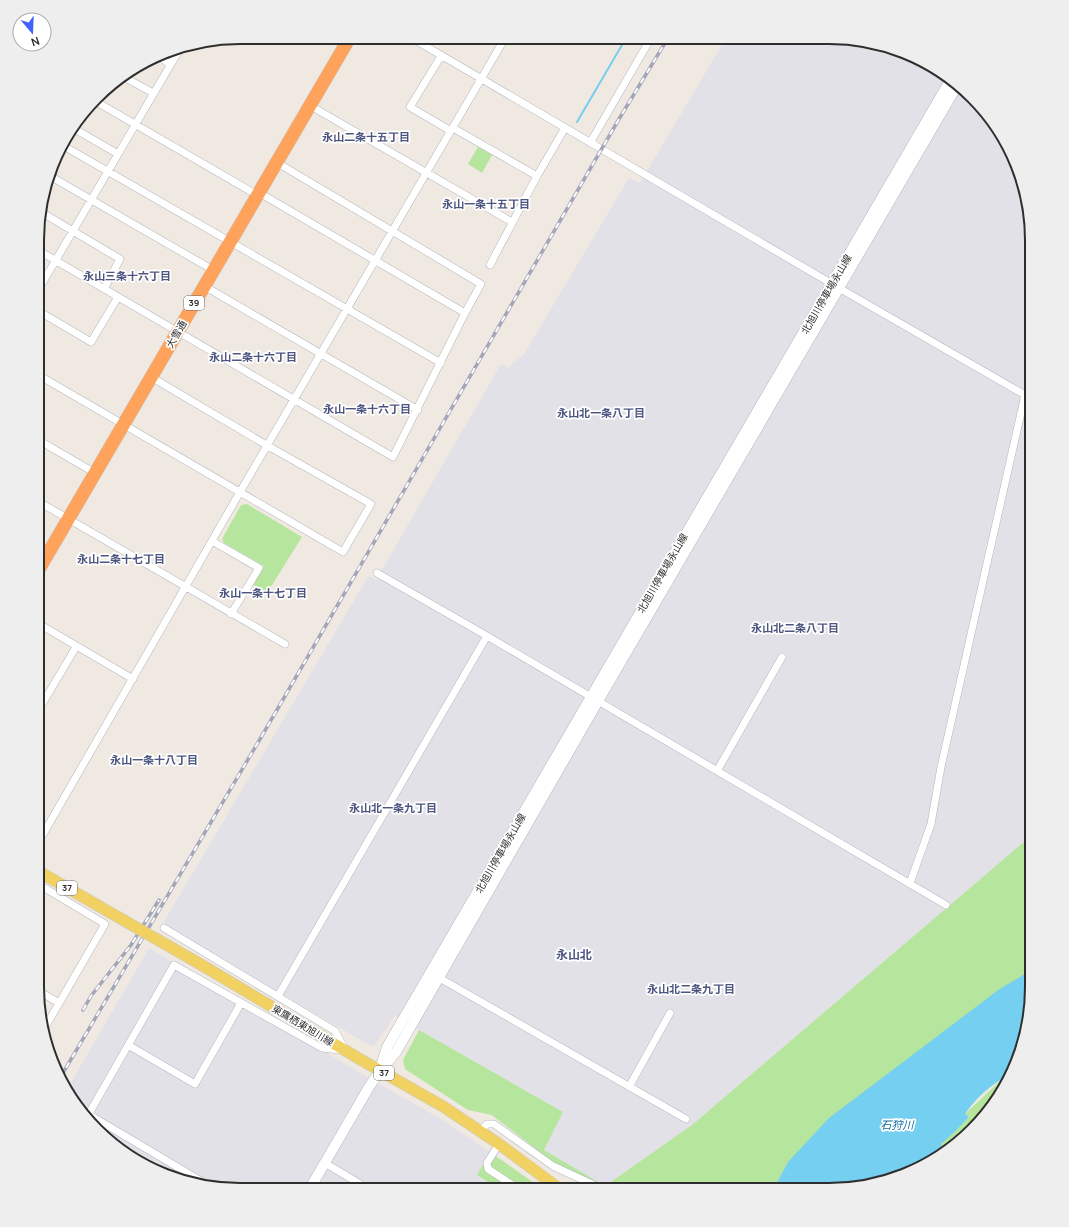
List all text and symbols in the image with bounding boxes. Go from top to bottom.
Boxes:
north arrow [12,12,52,52]
text: N [29,34,42,50]
district label: 永山二条十五丁目 [322,129,410,144]
district label: 永山一条十五丁目 [442,196,530,211]
street label: 北旭川停車場永山線 [797,252,855,336]
district label: 永山三条十六丁目 [83,268,171,283]
road number: 39 [184,296,204,310]
street label: 大雪通 [162,318,190,350]
district label: 永山二条十六丁目 [209,349,297,364]
district label: 永山一条十六丁目 [323,401,411,416]
district label: 永山北一条八丁目 [557,405,645,420]
street label: 北旭川停車場永山線 [633,531,691,615]
district label: 永山二条十七丁目 [77,551,165,566]
district label: 永山一条十七丁目 [219,585,307,600]
district label: 永山北二条八丁目 [751,620,839,635]
district label: 永山一条十八丁目 [110,752,198,767]
district label: 永山北一条九丁目 [349,800,437,815]
street label: 北旭川停車場永山線 [471,811,529,895]
road number: 37 [57,881,77,895]
district label: 永山北 [556,946,592,963]
district label: 永山北二条九丁目 [647,981,735,996]
street label: 東鷹栖東旭川線 [269,1001,337,1049]
road number: 37 [374,1066,394,1080]
water label: 石狩川 [881,1117,914,1132]

